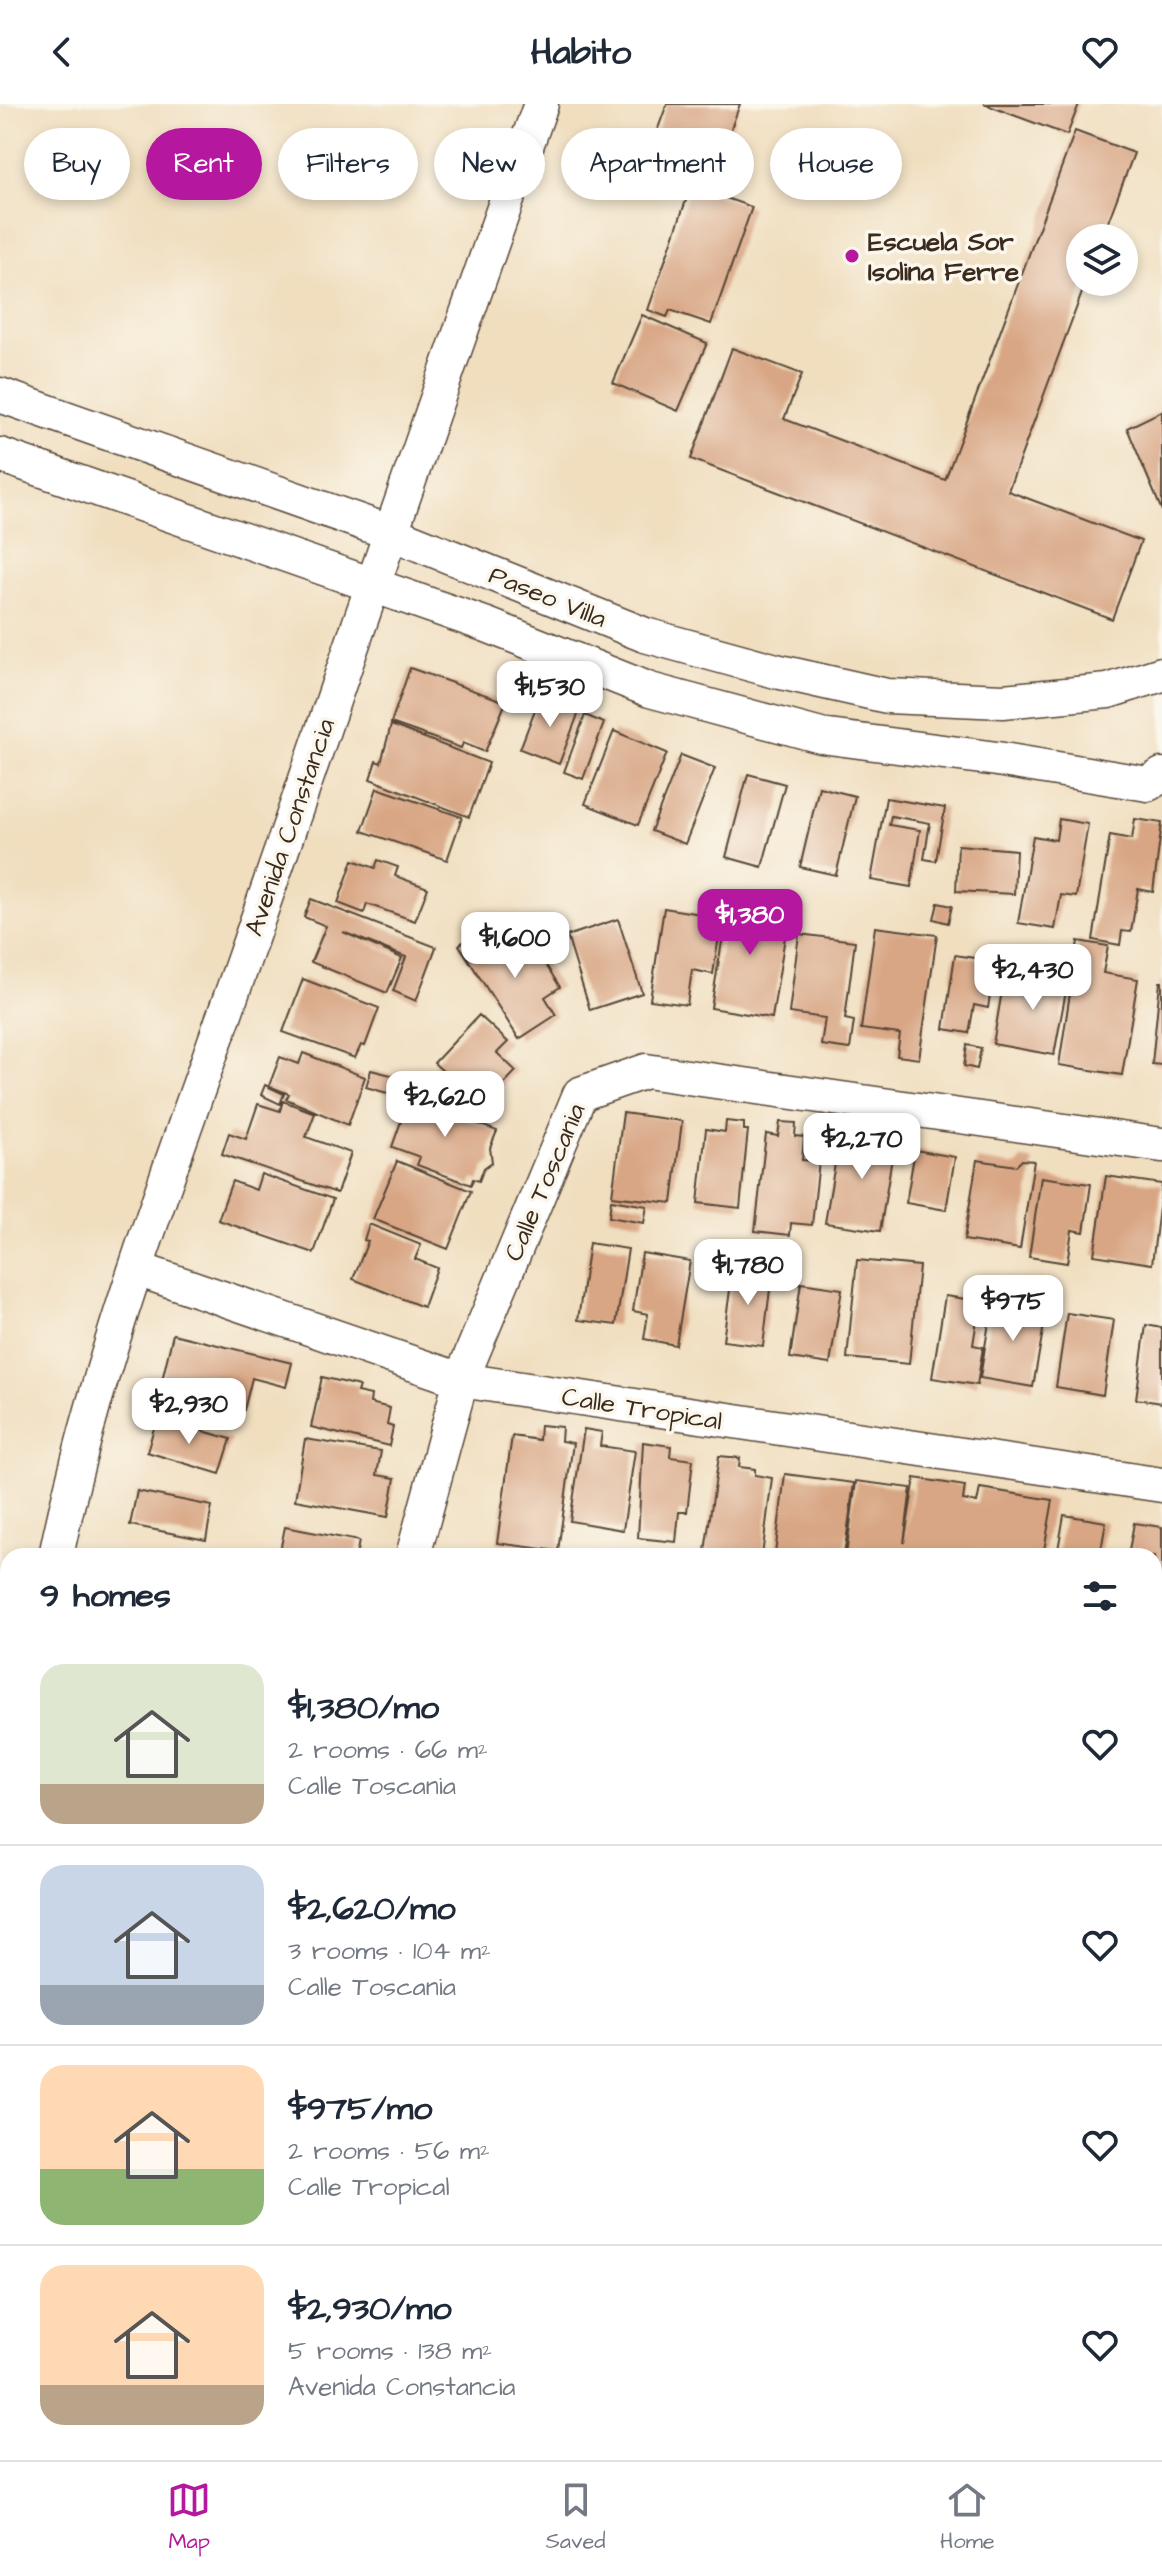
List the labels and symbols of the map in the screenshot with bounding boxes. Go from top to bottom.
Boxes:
place label: Escuela Sor Isolina Ferre [868,224,1019,290]
marker: Escuela Sor Isolina Ferre [843,247,861,265]
street label: Paseo Villa [484,557,612,637]
pin: $1,530 [485,661,615,729]
street label: Avenida Constancia [236,714,344,941]
pin: $1,380 [685,889,815,957]
pin: $1,600 [450,912,580,980]
pin: $2,430 [968,944,1098,1012]
pin: $2,620 [380,1071,510,1139]
street label: Calle Toscania [496,1098,594,1267]
pin: $2,270 [797,1113,927,1181]
pin: $1,780 [683,1239,813,1307]
pin: $975 [966,1275,1060,1343]
pin: $2,930 [124,1378,254,1446]
street label: Calle Tropical [559,1379,724,1439]

